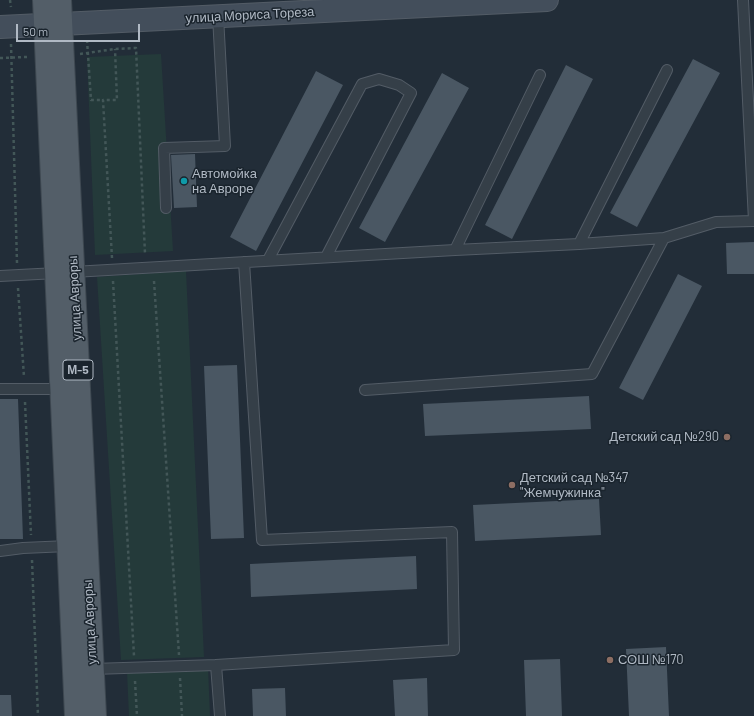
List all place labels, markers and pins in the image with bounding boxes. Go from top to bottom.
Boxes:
place label: Автомойка на Авроре [192,166,257,197]
marker: Автомойка на Авроре [179,176,189,186]
place label: Детский сад №290 [609,429,719,445]
marker: Детский сад №290 [722,432,732,442]
place label: Детский сад №347 "Жемчужинка" [520,470,628,501]
marker: Детский сад №347 "Жемчужинка" [507,480,517,490]
place label: СОШ №170 [618,652,684,668]
marker: СОШ №170 [605,655,615,665]

